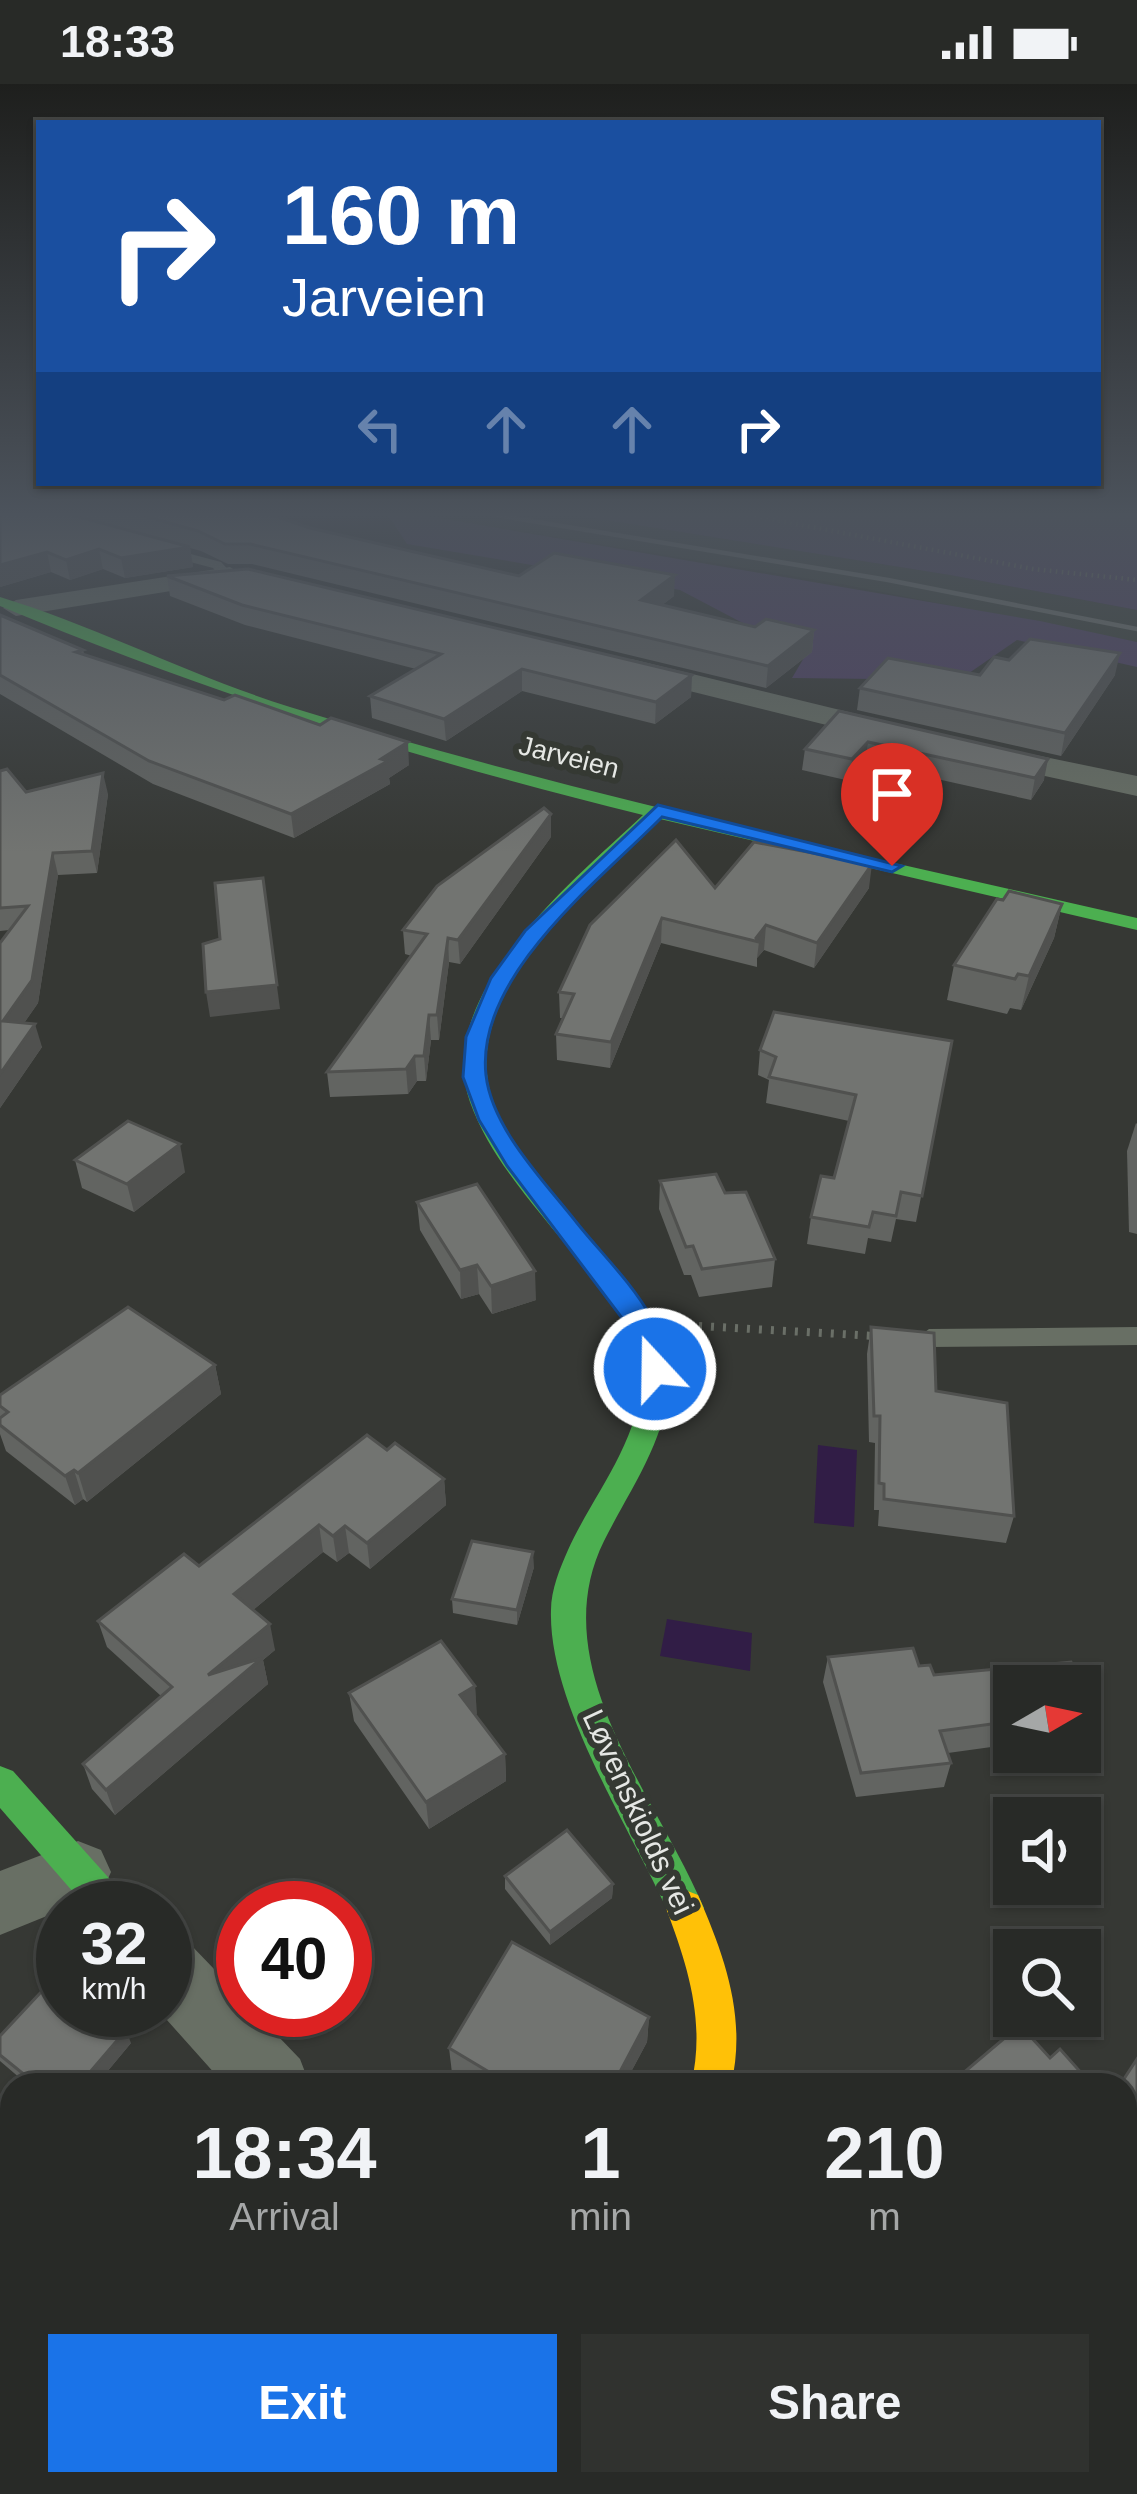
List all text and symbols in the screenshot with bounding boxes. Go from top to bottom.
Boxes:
text: 18:33 [60,16,175,67]
icon: right [84,168,240,324]
text: 160 m [282,168,520,262]
text: Jarveien [282,267,486,327]
icon: left [347,396,413,462]
icon: ahead [473,396,539,462]
icon: ahead [599,396,665,462]
icon: right [725,396,791,462]
street label: Jarveien [516,730,622,784]
pin [841,743,943,866]
icon: arrive [859,761,925,827]
position arrow [592,1306,718,1432]
north arrow [993,1665,1101,1773]
map controls [993,1665,1101,2037]
street label: Løvenskiolds vei [577,1704,700,1919]
button: sound [993,1797,1101,1905]
speed limit sign: 40 [216,1881,372,2037]
text: 32 [81,1910,147,1977]
button: search [993,1929,1101,2037]
text: km/h [81,1972,147,2005]
text: 18:34 [192,2113,377,2193]
text: 1 [580,2113,621,2193]
text: 210 [824,2113,945,2193]
text: Arrival [229,2195,340,2238]
text: min [569,2195,632,2238]
text: m [868,2195,901,2238]
button: Exit [48,2334,557,2472]
button: Share [581,2334,1089,2472]

